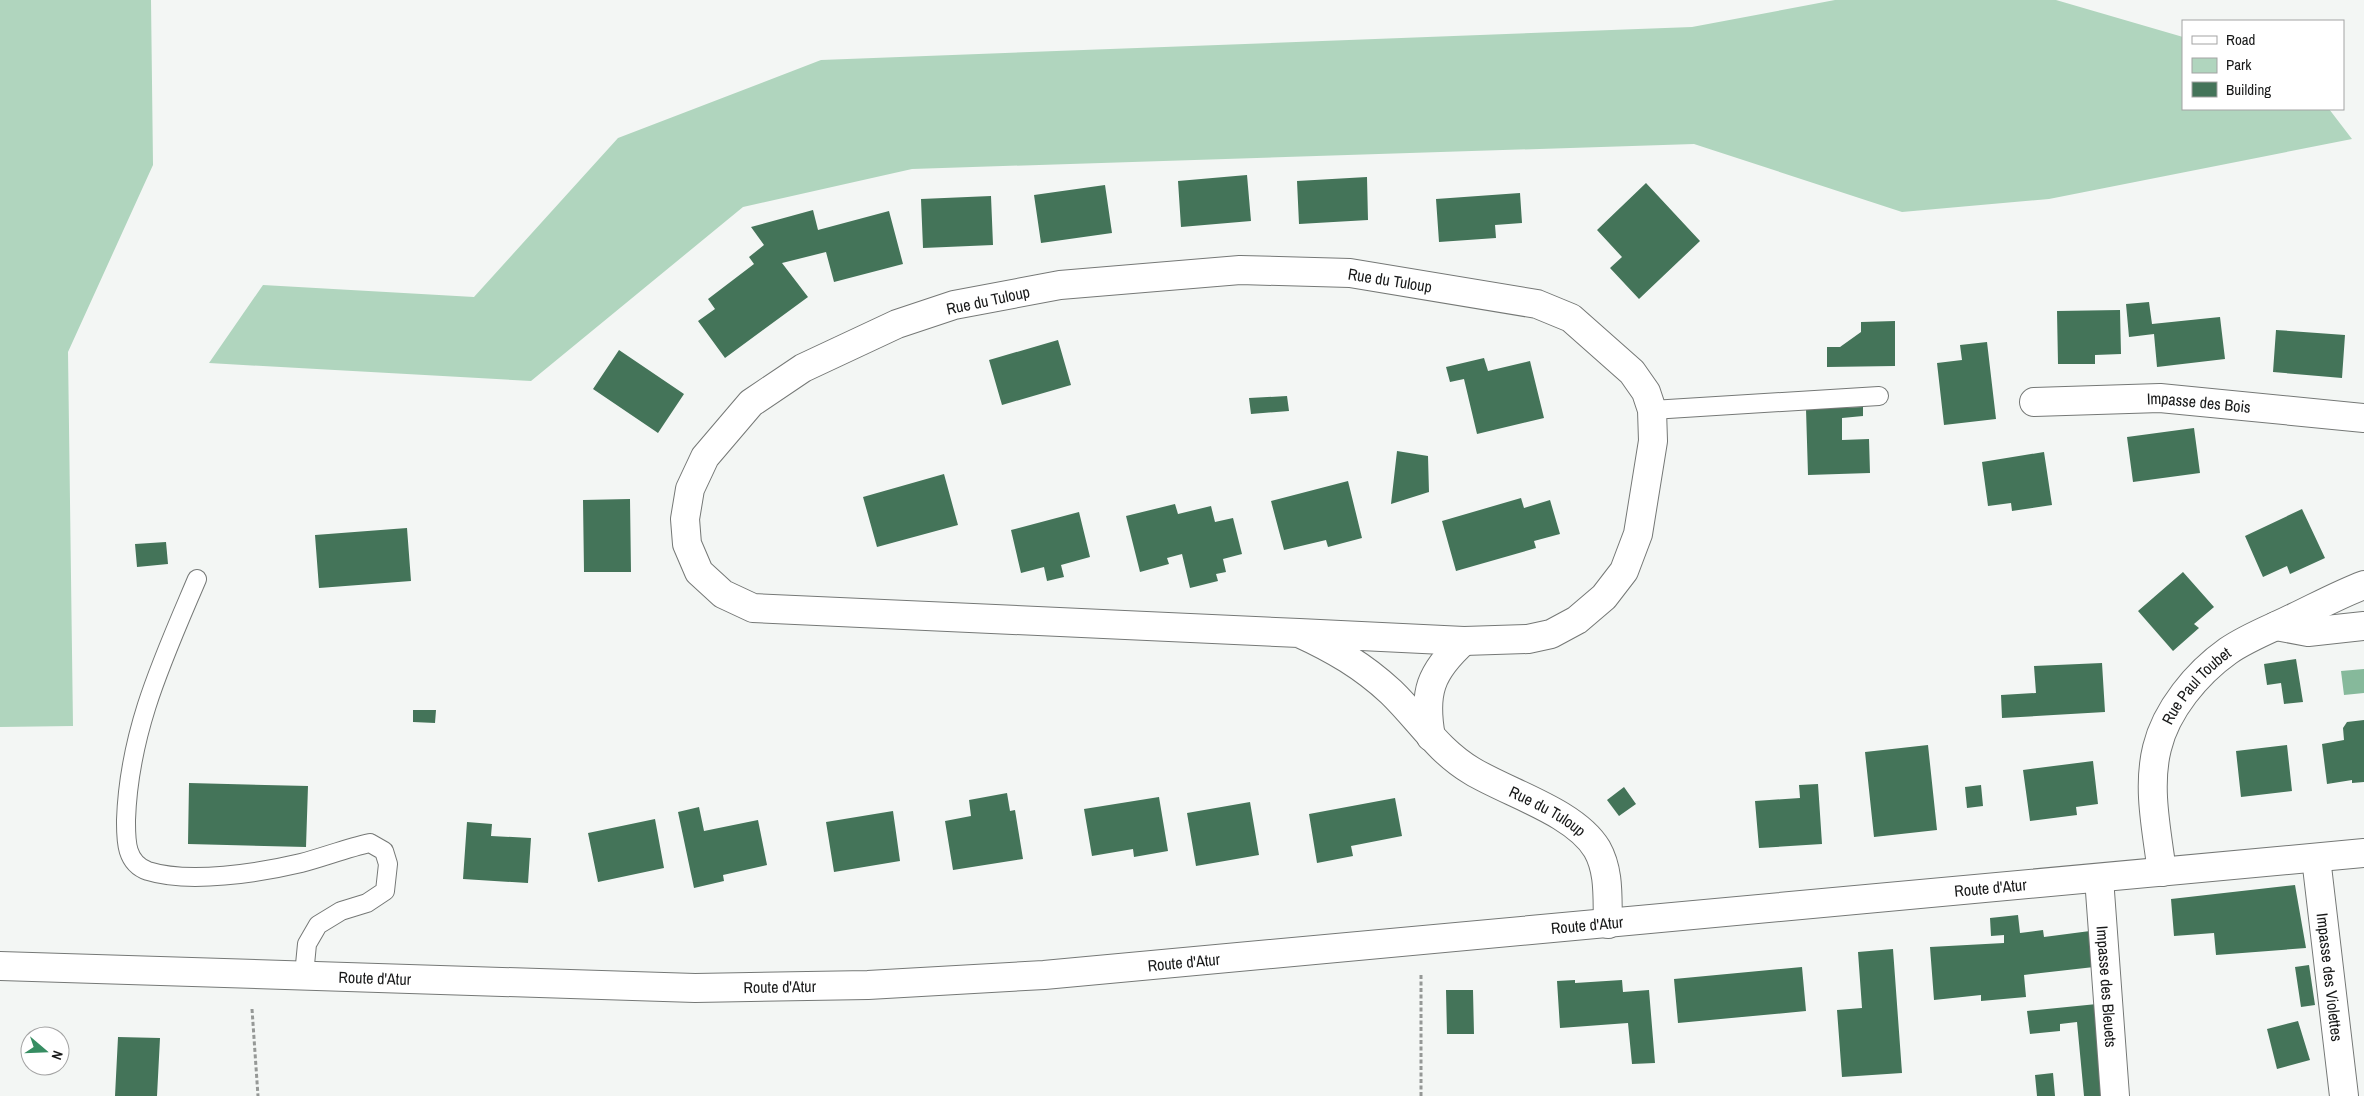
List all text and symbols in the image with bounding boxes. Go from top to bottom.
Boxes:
legend [2182,20,2344,110]
text: Road [2226,29,2255,50]
text: Park [2226,54,2252,75]
text: Building [2226,79,2271,100]
street label: Rue du Tuloup [1346,263,1434,297]
street label: Rue du Tuloup [944,280,1032,320]
street label: Impasse des Bois [2146,387,2252,418]
street label: Rue Paul Toubet [2156,641,2236,728]
street label: Rue du Tuloup [1506,780,1591,841]
street label: Route d'Atur [1953,873,2028,902]
street label: Route d'Atur [1550,910,1625,939]
street label: Impasse des Violettes [2312,912,2348,1042]
street label: Impasse des Bleuets [2092,925,2122,1048]
street label: Route d'Atur [1147,948,1222,976]
street label: Route d'Atur [338,966,412,990]
street label: Route d'Atur [743,975,817,998]
north arrow [20,1026,70,1076]
text: N [47,1048,67,1062]

